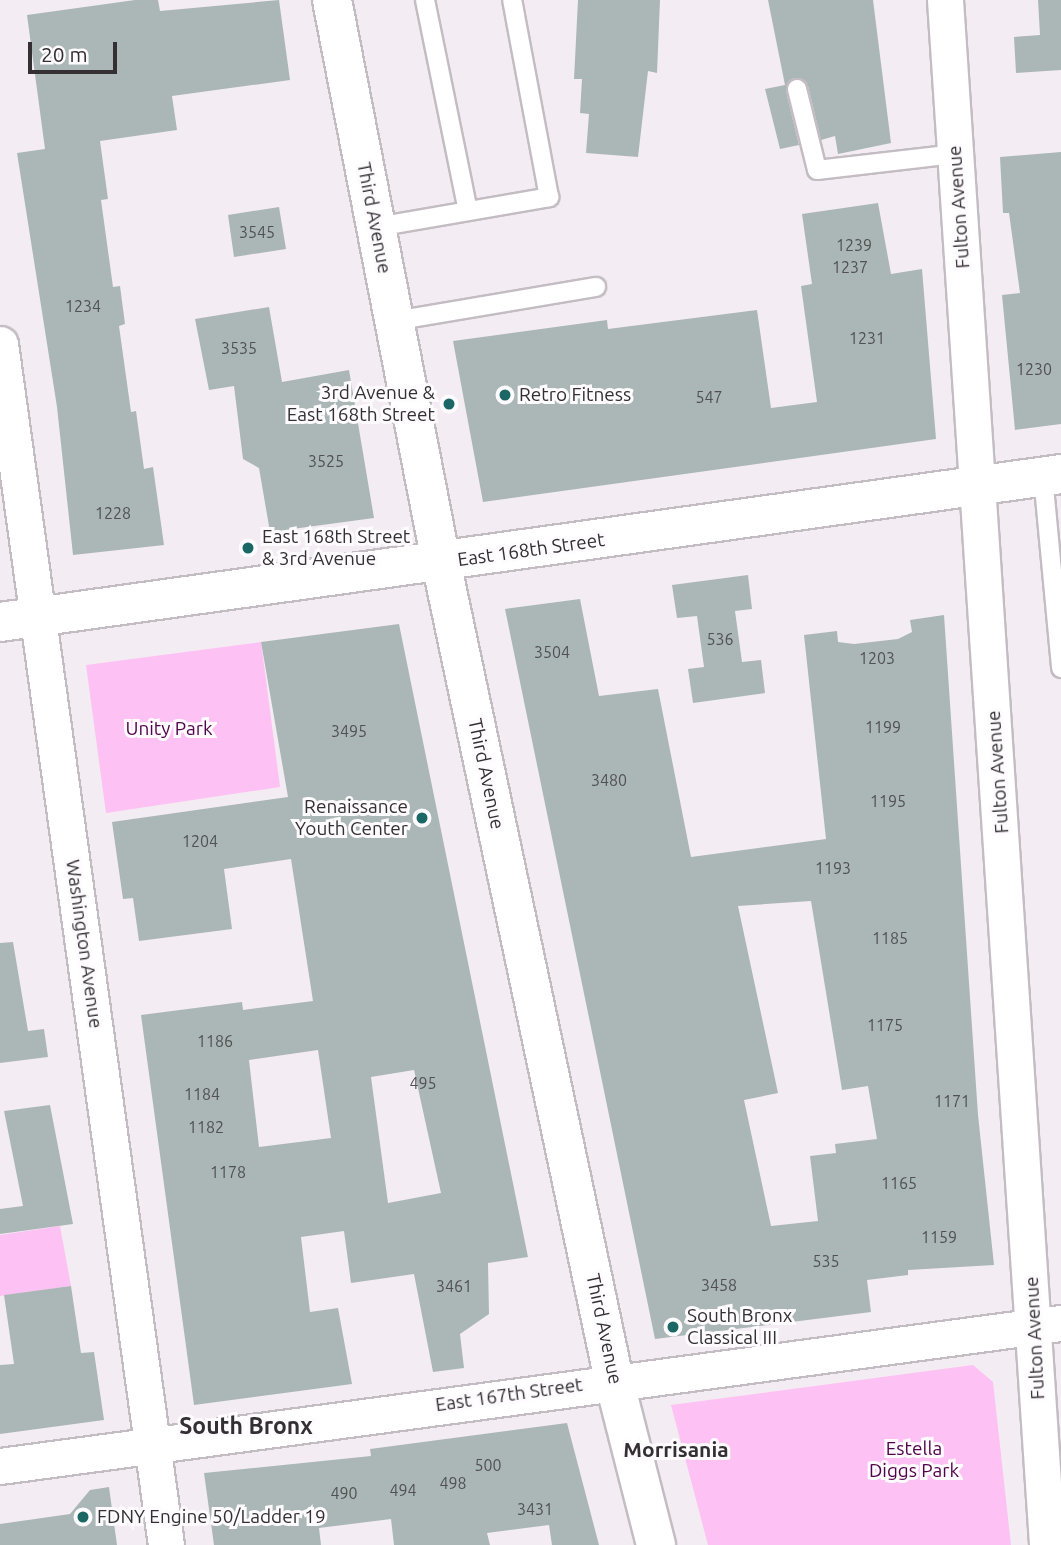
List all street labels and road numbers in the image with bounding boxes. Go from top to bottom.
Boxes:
street label: Fulton Avenue [943,145,975,269]
street label: Third Avenue [352,161,396,275]
street label: East 168th Street [456,528,606,572]
street label: Fulton Avenue [982,710,1014,834]
street label: Third Avenue [463,717,509,831]
street label: Washington Avenue [61,858,107,1030]
street label: Third Avenue [581,1272,627,1386]
street label: Fulton Avenue [1020,1276,1050,1400]
street label: East 167th Street [434,1373,584,1417]

